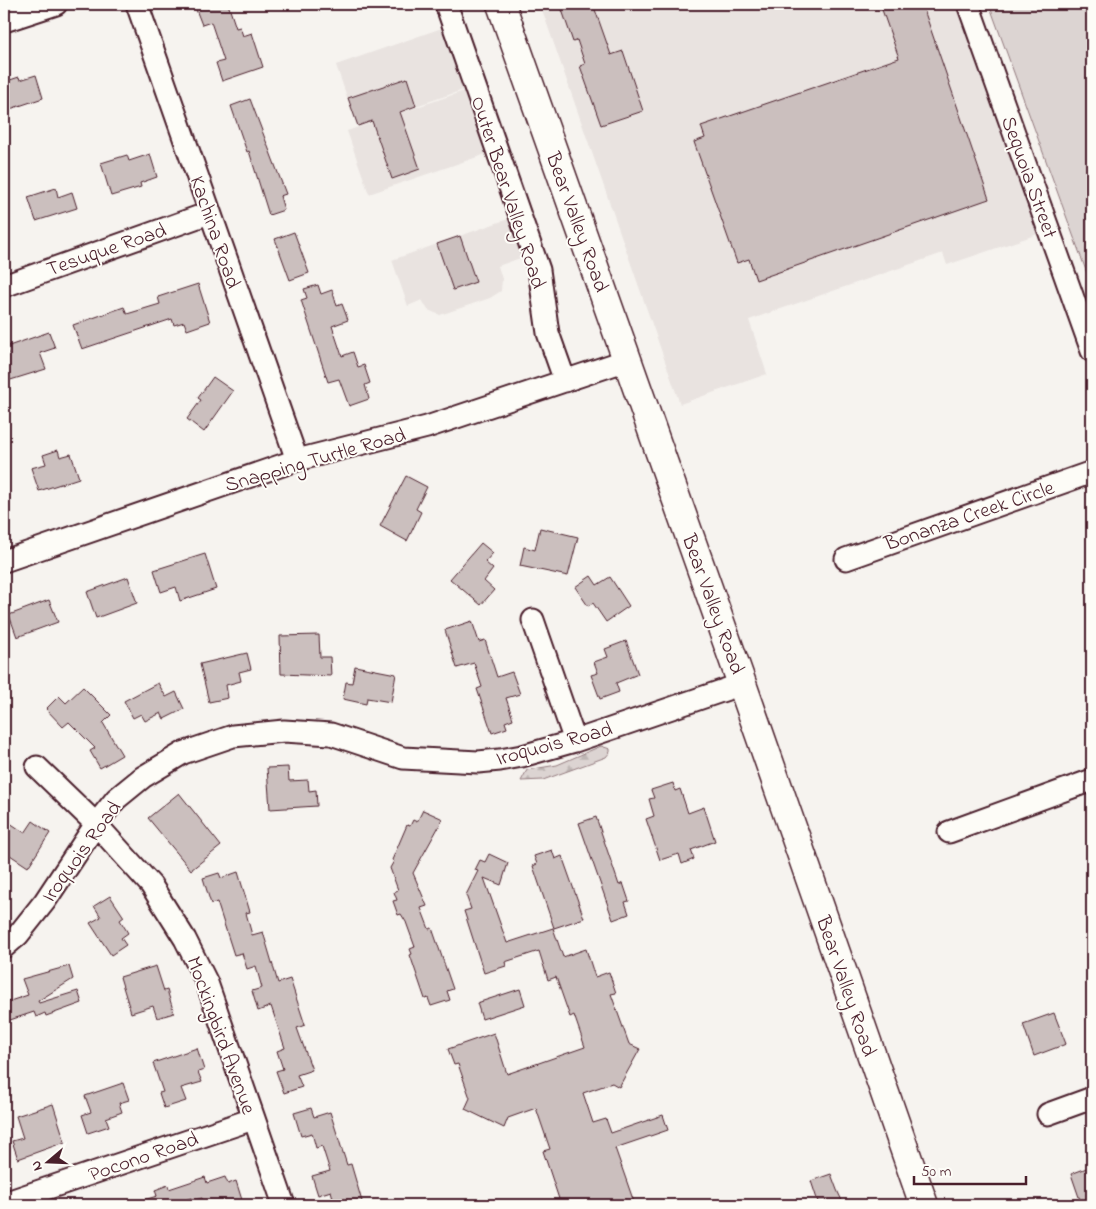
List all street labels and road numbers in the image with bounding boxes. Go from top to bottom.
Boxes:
street label: Outer Bear Valley Road [460,92,552,294]
street label: Sequoia Street [992,113,1064,243]
street label: Bear Valley Road [535,148,615,298]
street label: Kachina Road [181,172,247,293]
street label: Tesuque Road [43,216,171,285]
street label: Snapping Turtle Road [222,421,410,503]
street label: Bonanza Creek Circle [880,474,1059,560]
street label: Bear Valley Road [671,530,751,680]
street label: Iroquois Road [493,715,616,775]
street label: Iroquois Road [35,795,130,909]
street label: Bear Valley Road [805,911,883,1062]
street label: Mockingbird Avenue [176,952,263,1120]
street label: Pocono Road [85,1125,203,1191]

